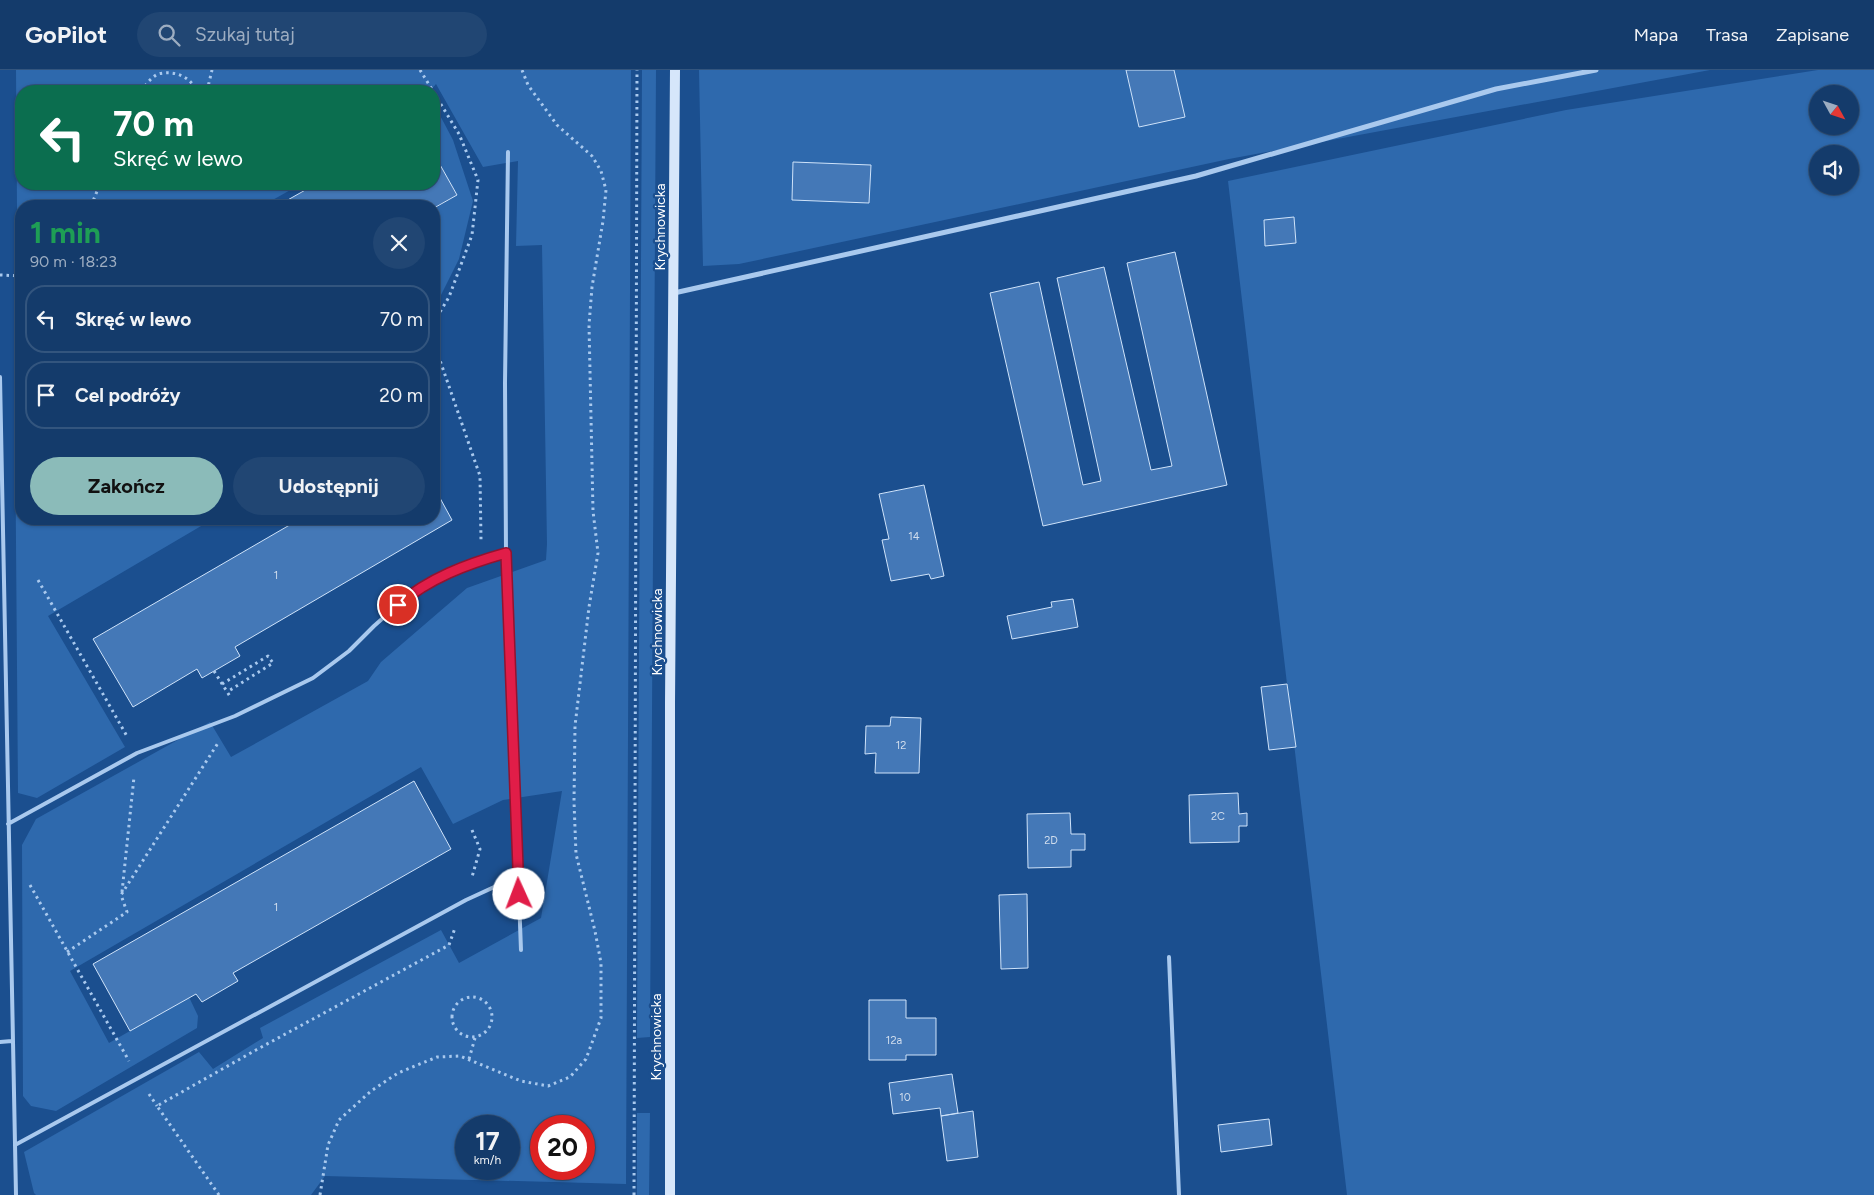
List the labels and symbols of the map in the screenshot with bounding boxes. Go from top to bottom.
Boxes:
north arrow [1809,85,1859,135]
street label: Krychnowicka [652,183,669,271]
house number: 14 [908,530,920,543]
house number: 1 [274,569,278,582]
pin [377,584,419,626]
street label: Krychnowicka [649,588,666,676]
house number: 12 [896,739,906,752]
house number: 2C [1211,810,1225,823]
house number: 2D [1044,834,1058,847]
position arrow [492,867,544,919]
house number: 1 [274,901,278,914]
street label: Krychnowicka [648,993,665,1081]
house number: 12a [886,1034,902,1047]
house number: 10 [899,1091,911,1104]
speed limit sign: 20 [530,1115,595,1180]

